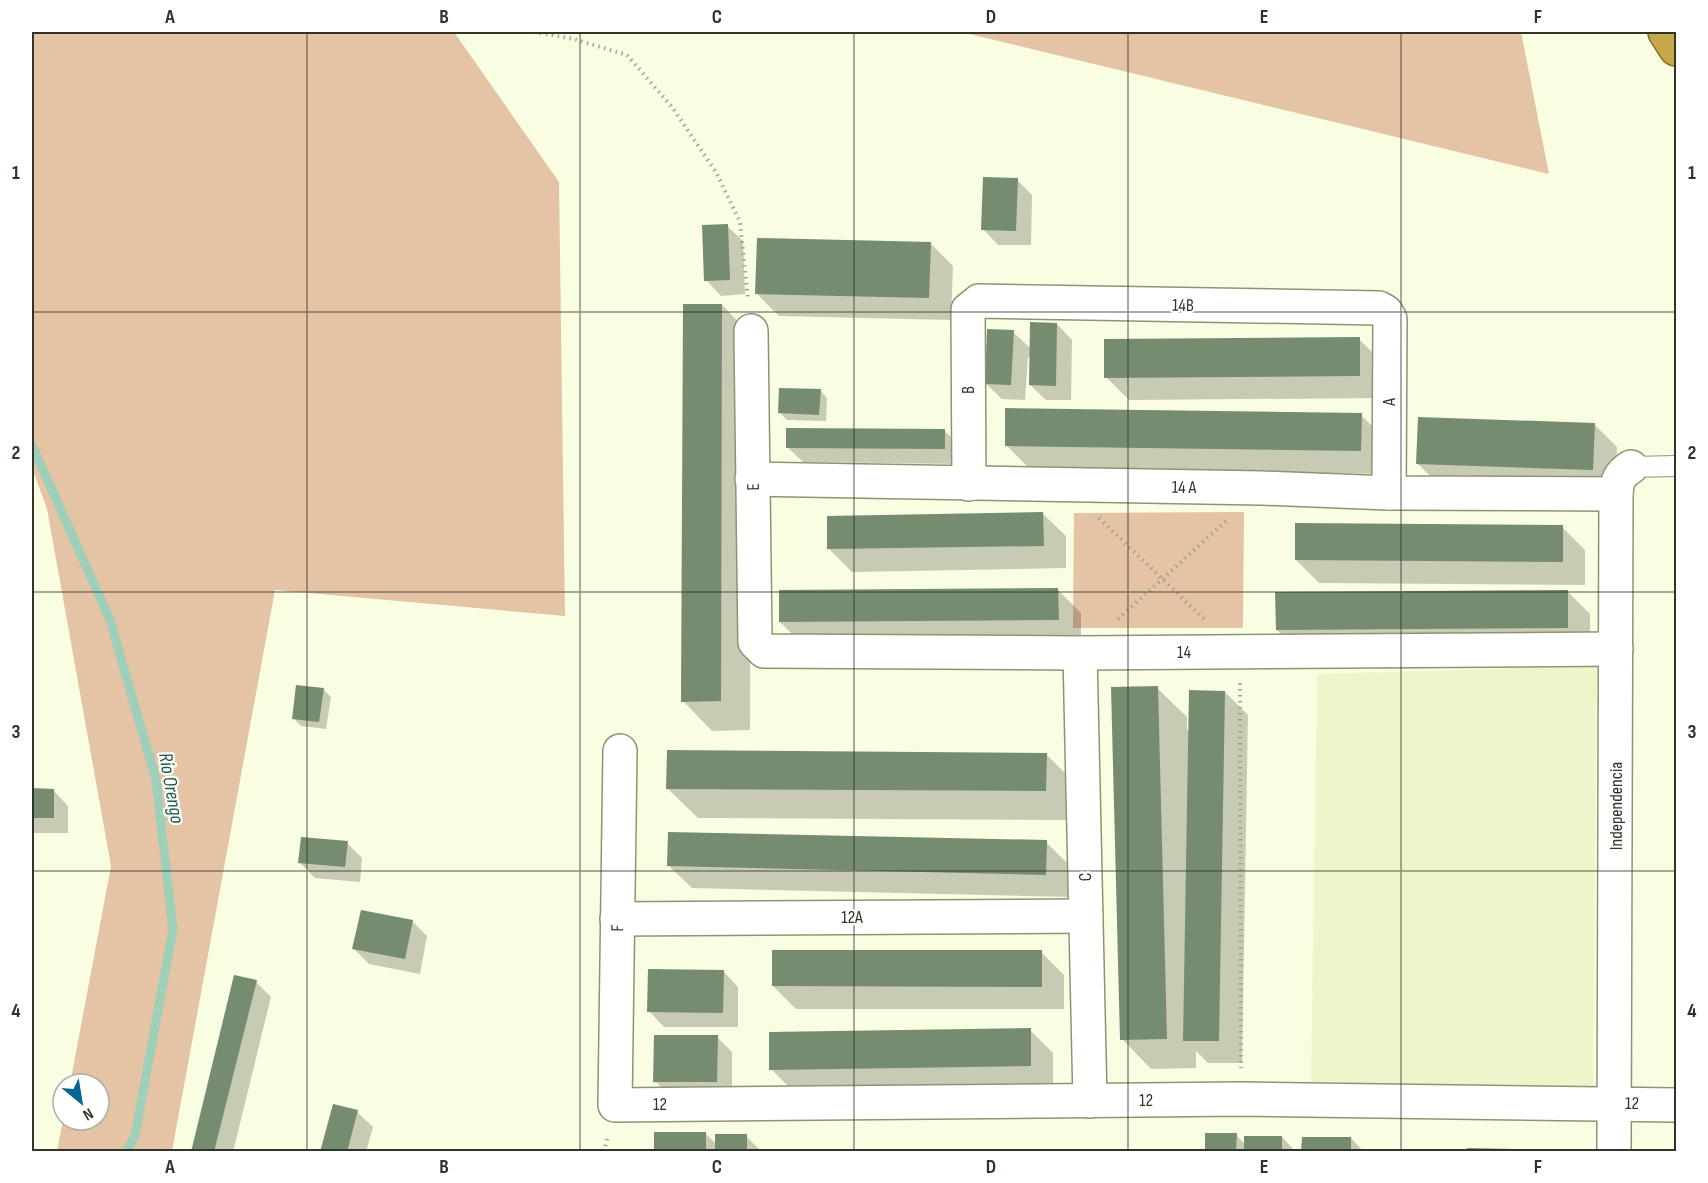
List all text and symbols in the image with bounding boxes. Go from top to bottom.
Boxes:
text: A [164,5,175,29]
text: B [439,5,449,29]
text: C [712,5,722,29]
text: D [986,5,996,29]
text: E [1260,5,1268,29]
text: F [1534,5,1542,29]
text: 1 [12,161,20,185]
text: 1 [1688,161,1696,185]
street label: 14B [1172,295,1194,316]
street label: B [958,386,979,394]
street label: A [1379,398,1400,407]
text: 2 [12,441,20,465]
text: 2 [1688,441,1696,465]
street label: 14 A [1172,477,1197,498]
street label: E [743,483,764,491]
street label: 14 [1177,642,1191,663]
text: 3 [12,720,21,744]
text: 3 [1688,720,1697,744]
water label: Río Orengo [153,751,189,825]
street label: Independencia [1606,762,1627,850]
street label: C [1075,872,1096,882]
street label: 12A [841,907,863,928]
street label: F [607,924,628,932]
text: 4 [11,999,21,1023]
text: 4 [1687,999,1697,1023]
north arrow [51,1072,111,1132]
street label: 12 [1139,1090,1153,1111]
street label: 12 [1625,1093,1639,1114]
street label: 12 [653,1094,667,1115]
text: N [79,1103,96,1124]
text: A [164,1155,175,1179]
text: B [439,1155,449,1179]
text: C [712,1155,722,1179]
text: D [986,1155,996,1179]
text: E [1260,1155,1268,1179]
text: F [1534,1155,1542,1179]

